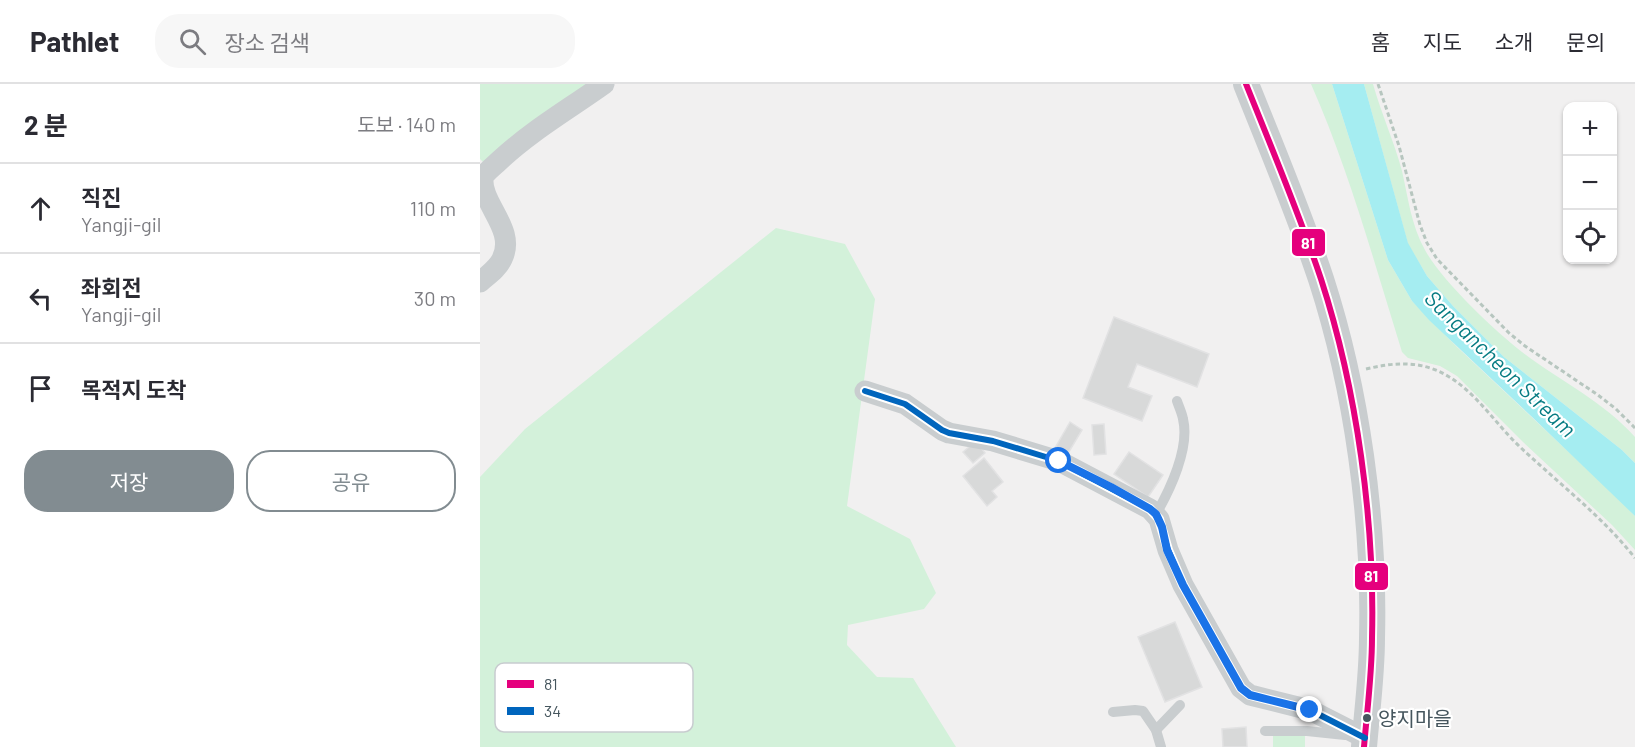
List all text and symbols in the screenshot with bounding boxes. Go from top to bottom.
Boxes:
search box [155,14,575,68]
text: Pathlet [30,24,119,58]
icon: search [176,25,209,58]
text: 장소 검색 [224,29,310,55]
text: 홈 [1371,29,1390,54]
text: 지도 [1423,29,1462,54]
text: 소개 [1495,29,1533,54]
text: 문의 [1566,29,1605,54]
map controls [1563,102,1617,264]
button: + [1563,102,1617,156]
text: 2 분 [24,109,68,140]
text: 도보 · 140 m [357,112,456,136]
button: − [1563,156,1617,210]
text: 직진 [81,184,121,210]
icon: ahead [24,192,57,225]
text: 110 m [410,196,456,220]
button: locate [1563,210,1617,264]
text: Yangji-gil [81,212,161,236]
line badge: 81 [1291,228,1326,257]
text: 81 [1301,233,1315,252]
text: 좌회전 [81,274,142,300]
icon: left [24,282,57,315]
water label: Sangancheon Stream [1420,284,1582,442]
text: 30 m [414,286,456,310]
text: Yangji-gil [81,302,161,326]
icon: arrive [24,372,57,405]
text: 목적지 도착 [81,376,187,402]
route start [1045,447,1071,473]
button: 저장 [24,450,234,512]
button: 공유 [246,450,456,512]
line badge: 81 [1354,562,1389,591]
text: 81 [1364,566,1378,585]
legend [495,663,693,732]
text: 81 [544,674,558,693]
route end [1296,696,1322,722]
text: 34 [544,701,561,720]
place label: 양지마을 [1378,706,1452,730]
marker: 양지마을 [1361,712,1373,724]

